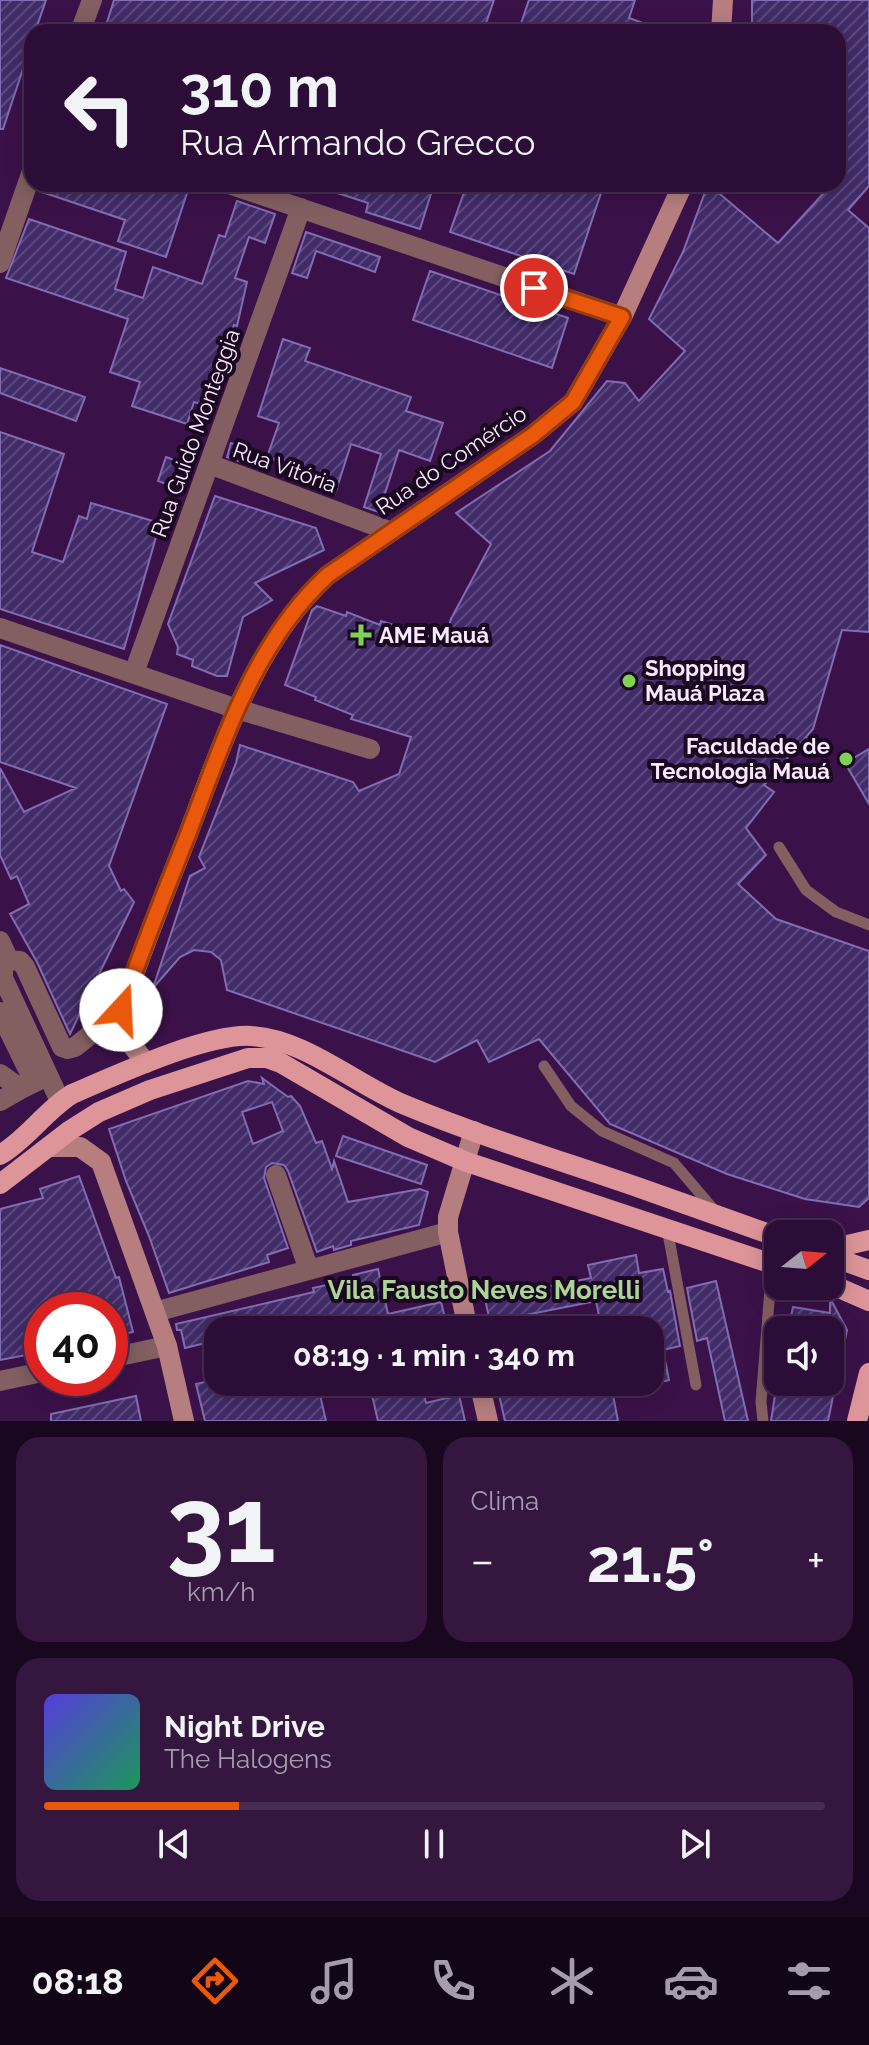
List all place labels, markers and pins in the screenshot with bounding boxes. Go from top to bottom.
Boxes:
pin [500,254,568,322]
place label: AME Mauá [379,622,489,648]
marker: AME Mauá [350,624,372,646]
place label: Shopping Mauá Plaza [645,655,765,706]
marker: Shopping Mauá Plaza [620,672,638,690]
place label: Faculdade de Tecnologia Mauá [651,733,830,784]
marker: Faculdade de Tecnologia Mauá [837,750,855,768]

